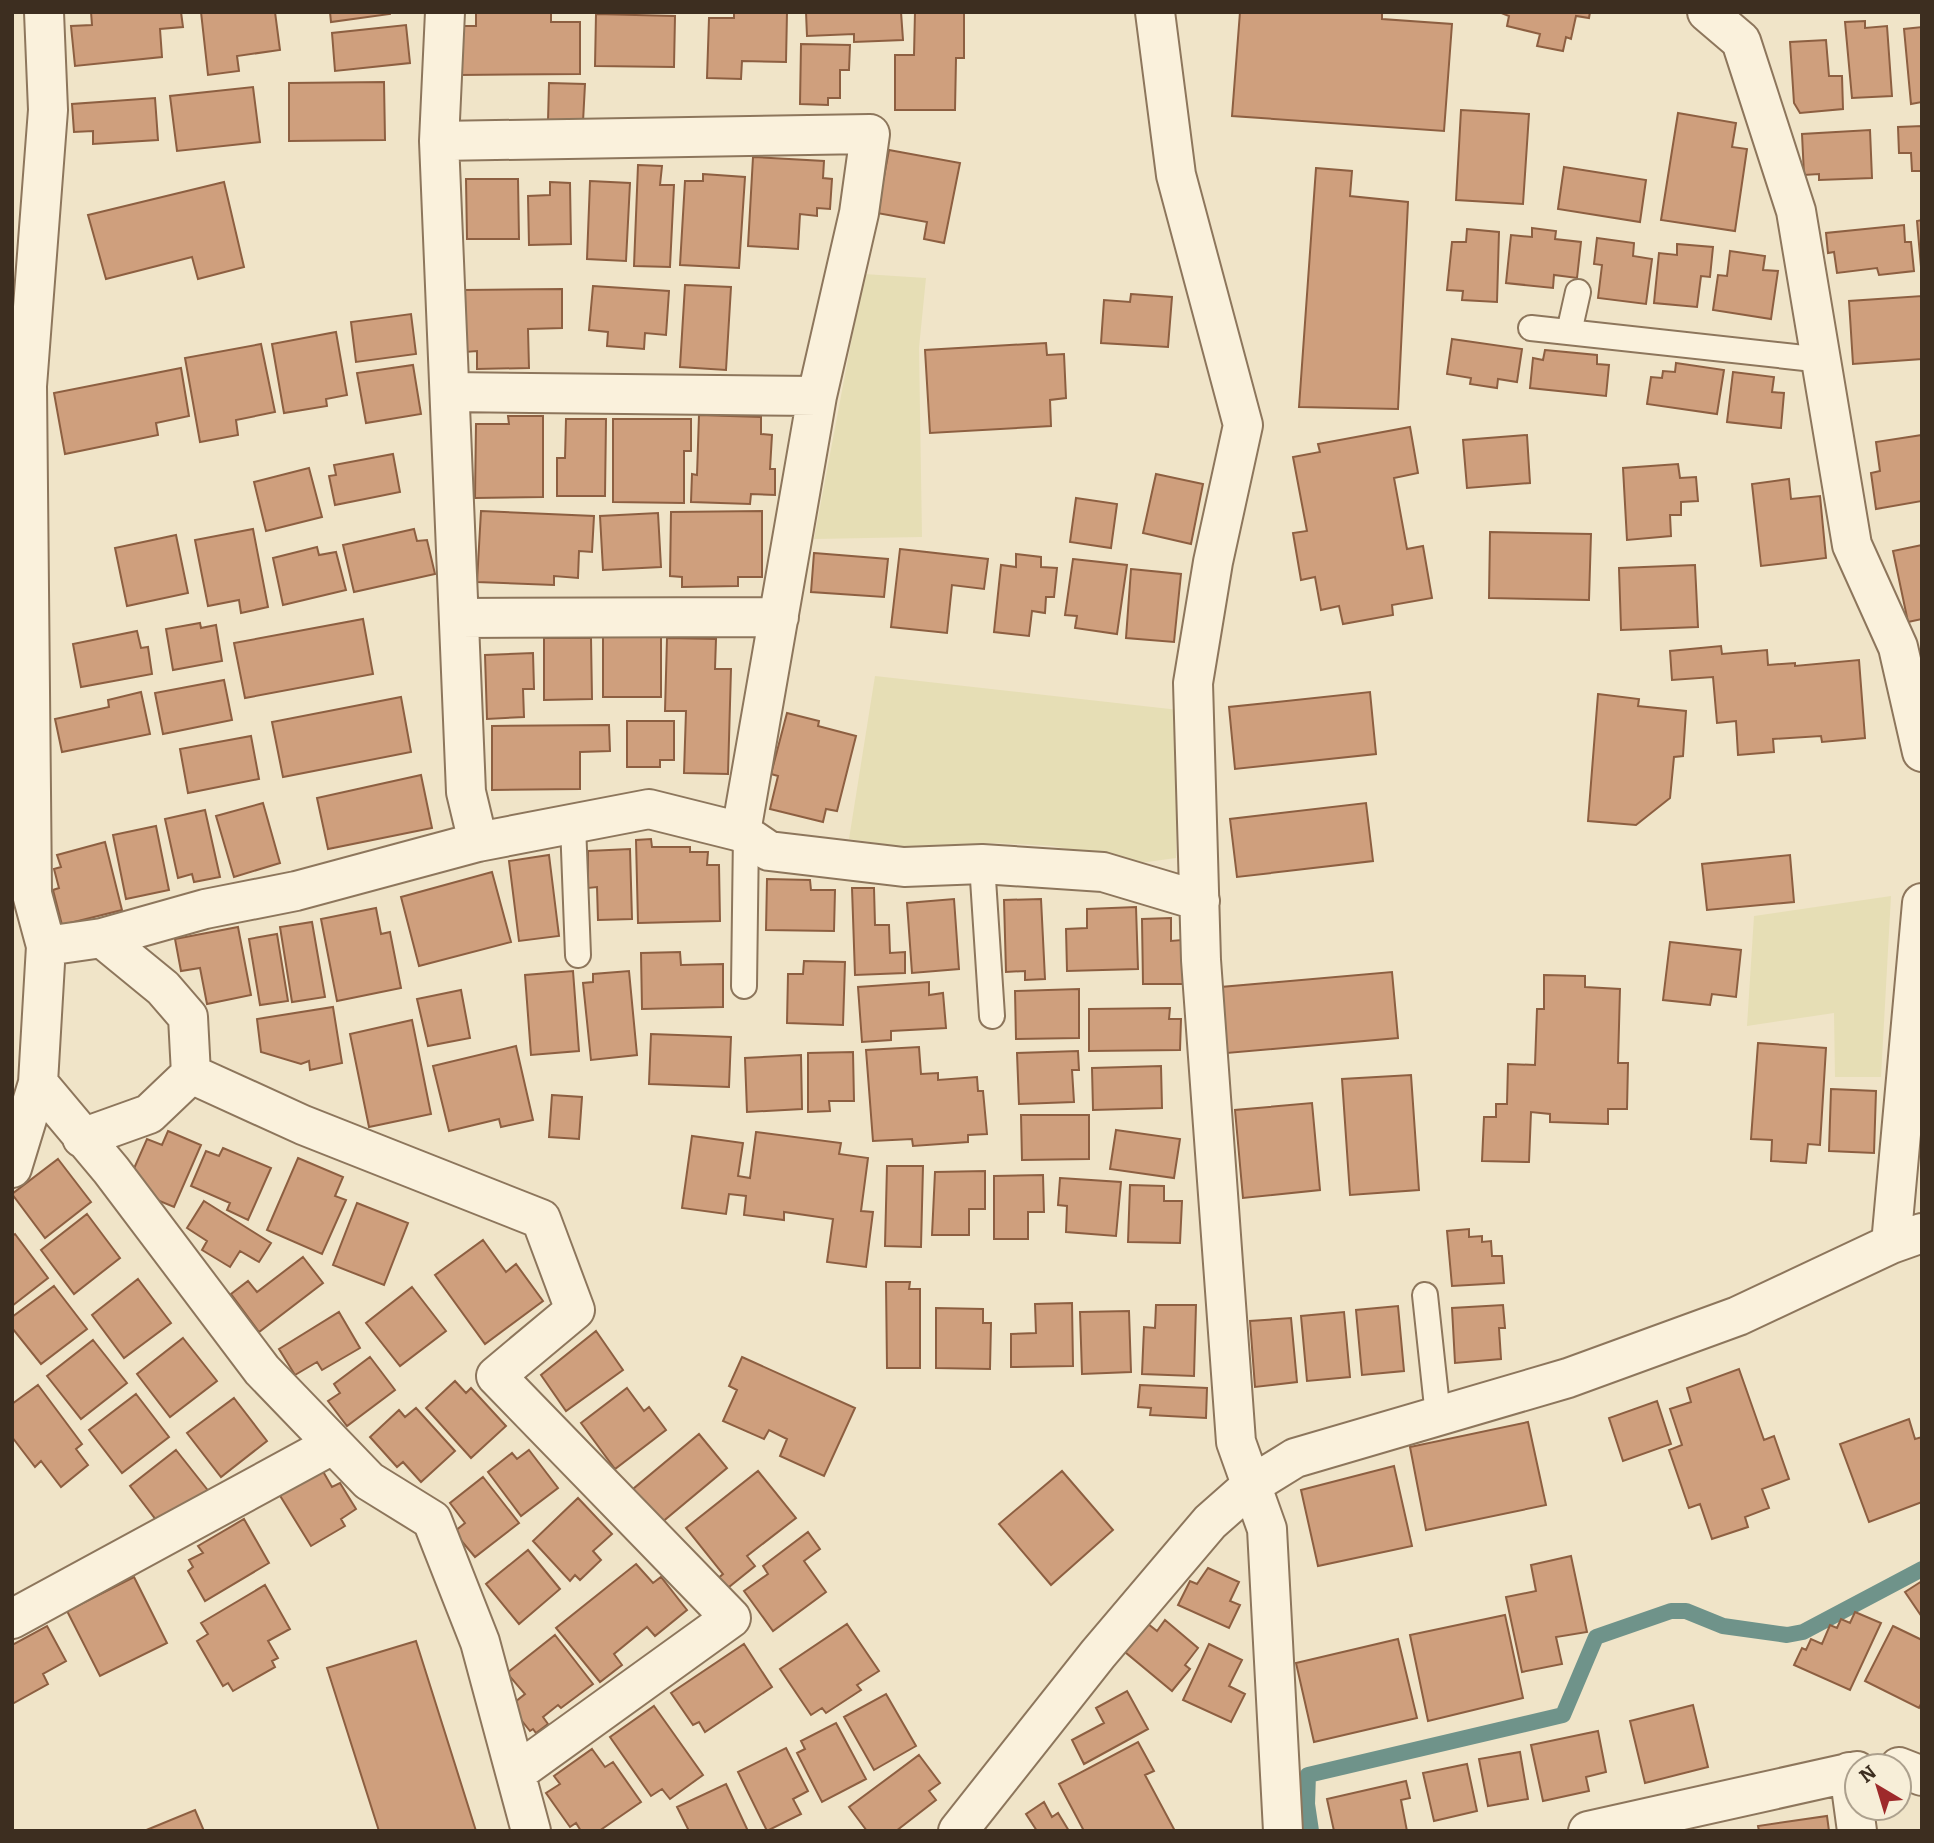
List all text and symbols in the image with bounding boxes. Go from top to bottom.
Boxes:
north arrow [1843,1752,1913,1822]
text: N [1855,1760,1881,1788]

